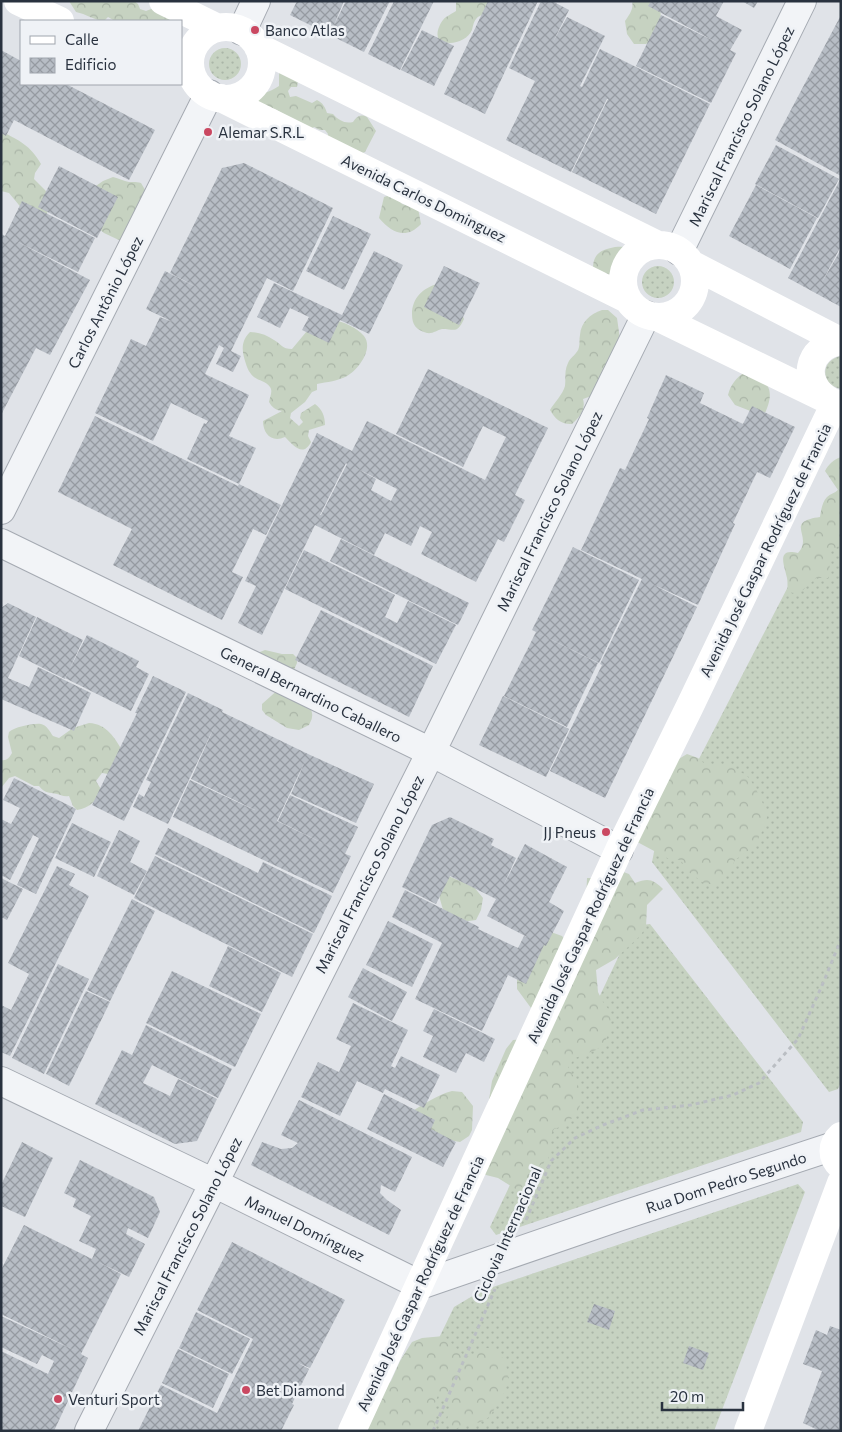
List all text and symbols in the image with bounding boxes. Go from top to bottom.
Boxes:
legend [20,20,182,85]
place label: Banco Atlas [265,21,345,39]
street label: Mariscal Francisco Solano López [685,23,797,229]
marker: Banco Atlas [249,24,261,36]
text: Calle [65,30,99,48]
text: Edificio [65,55,116,73]
place label: Alemar S.R.L [218,123,305,141]
marker: Alemar S.R.L [202,126,214,138]
street label: Avenida Carlos Dominguez [339,150,509,246]
street label: Carlos Antônio López [64,233,146,371]
street label: Mariscal Francisco Solano López [493,408,605,614]
street label: Avenida José Gaspar Rodríguez de Francia [696,420,834,680]
street label: General Bernardino Caballero [217,642,405,746]
street label: Mariscal Francisco Solano López [311,772,427,976]
street label: Avenida José Gaspar Rodríguez de Francia [523,784,657,1046]
place label: JJ Pneus [543,823,596,841]
marker: JJ Pneus [600,826,612,838]
street label: Mariscal Francisco Solano López [129,1134,245,1338]
street label: Rua Dom Pedro Segundo [643,1148,809,1216]
street label: Avenida José Gaspar Rodríguez de Francia [353,1152,487,1414]
street label: Ciclovia Internacional [469,1164,545,1304]
street label: Manuel Domínguez [242,1191,368,1265]
scale bar [662,1380,743,1412]
place label: Bet Diamond [256,1381,345,1399]
marker: Bet Diamond [240,1384,252,1396]
text: 20 m [670,1387,704,1405]
place label: Venturi Sport [68,1390,160,1408]
marker: Venturi Sport [52,1393,64,1405]

